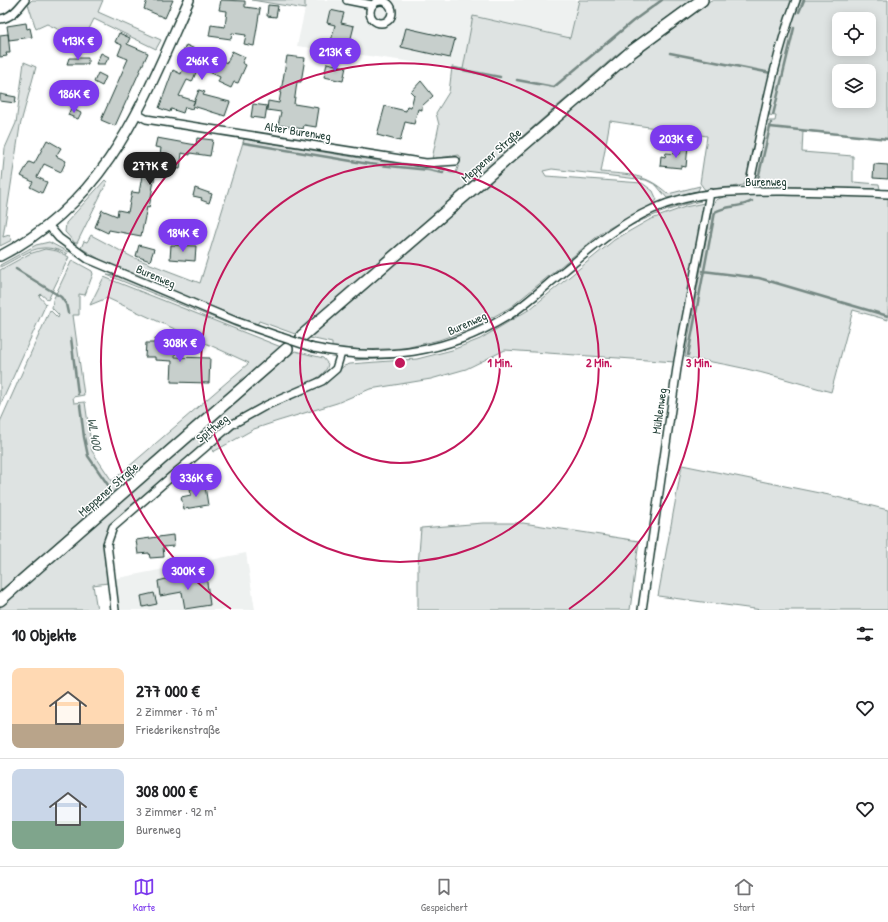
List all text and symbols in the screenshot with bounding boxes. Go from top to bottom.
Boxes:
map controls [832,12,876,108]
button: locate [832,12,876,56]
pin: 413K € [45,27,111,61]
text: 413K € [62,31,94,49]
pin: 213K € [302,38,368,72]
text: 213K € [319,42,351,60]
pin: 246K € [169,47,235,81]
text: 246K € [186,51,218,69]
button: layers [832,64,876,108]
pin: 186K € [41,80,107,114]
text: 186K € [58,84,90,102]
street label: Alter Burenweg [264,117,332,145]
street label: Meppener Straße [457,124,525,186]
pin: 203K € [643,125,709,159]
text: 203K € [659,129,693,147]
pin: 277K € [117,152,183,186]
text: 277K € [133,156,168,174]
street label: Burenweg [745,173,787,190]
pin: 184K € [150,219,216,253]
text: 184K € [167,223,199,241]
street label: Burenweg [134,260,178,292]
street label: Burenweg [445,307,489,339]
pin: 308K € [147,329,213,363]
text: 308K € [163,333,197,351]
text: 1 Min. [488,354,513,371]
text: 2 Min. [586,354,613,371]
text: 3 Min. [686,354,712,371]
centre of rings [393,356,407,370]
street label: Mühlenweg [647,387,671,435]
street label: Spittweg [192,410,232,446]
water label: WL 400 [83,417,107,453]
street label: Meppener Straße [74,458,142,520]
pin: 336K € [163,464,229,498]
text: 336K € [180,468,212,486]
pin: 300K € [155,557,221,591]
text: 300K € [171,561,205,579]
text: 10 Objekte [12,623,77,646]
icon: filters [854,623,876,645]
text: 277 000 € [136,679,200,702]
icon: home [44,684,92,732]
icon: heart [854,697,876,719]
text: 2 Zimmer · 76 m² [136,702,217,720]
text: Friederikenstraße [136,720,220,738]
text: 308 000 € [136,779,197,802]
icon: home [44,785,92,833]
icon: heart [854,798,876,820]
text: 3 Zimmer · 92 m² [136,802,216,820]
text: Burenweg [136,820,181,838]
tab: Karte [133,876,155,914]
tab: Gespeichert [421,876,468,914]
tab: Start [733,876,755,914]

